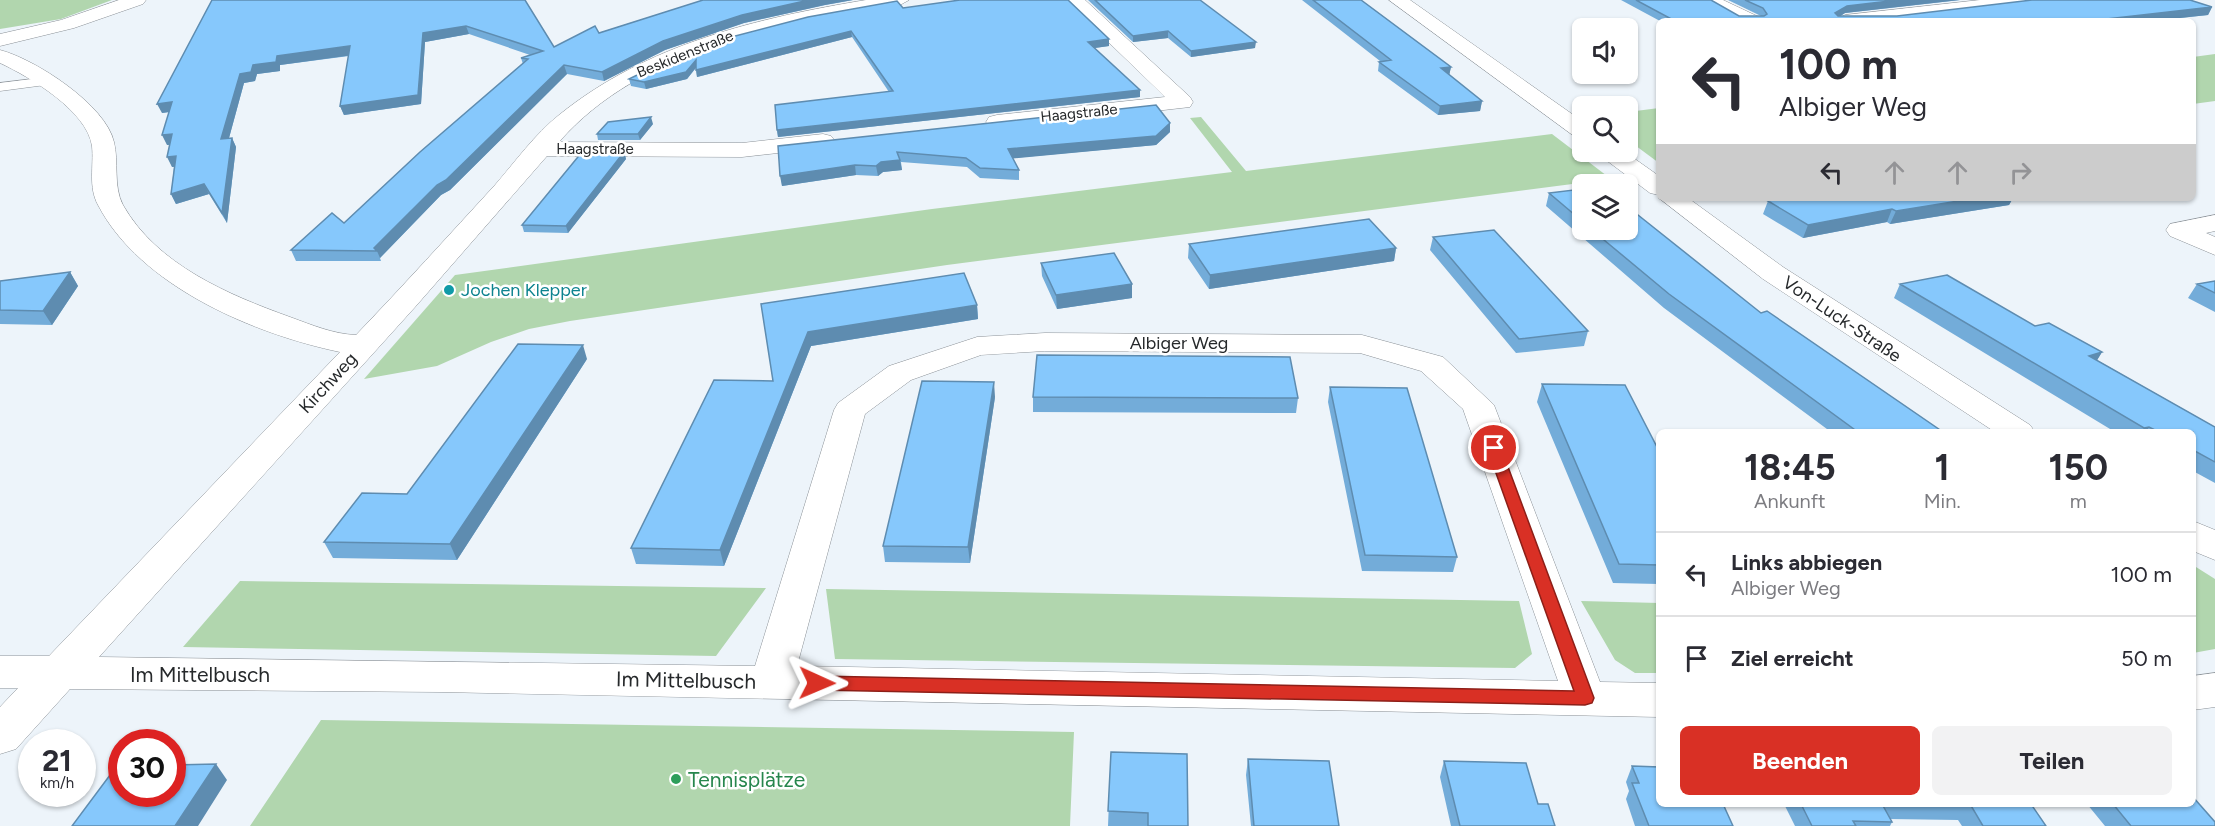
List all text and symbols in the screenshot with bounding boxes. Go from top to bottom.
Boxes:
map controls [1572,18,1638,240]
button: sound [1572,18,1638,84]
street label: Beskidenstraße [634,26,736,82]
text: 100 m [1779,39,1898,90]
icon: left [1680,42,1758,120]
text: Albiger Weg [1779,90,1927,123]
button: search [1572,96,1638,162]
street label: Haagstraße [1040,100,1118,126]
street label: Haagstraße [556,140,634,158]
icon: left [1815,156,1848,189]
icon: ahead [1878,156,1911,189]
icon: ahead [1941,156,1974,189]
icon: right [2004,156,2037,189]
button: layers [1572,174,1638,240]
street label: Von-Luck-Straße [1779,271,1906,367]
place label: Jochen Klepper [461,279,587,301]
marker: Jochen Klepper [442,283,456,297]
street label: Albiger Weg [1130,332,1228,354]
street label: Kirchweg [294,348,362,418]
pin [1468,422,1519,473]
icon: arrive [1477,431,1510,464]
text: 18:45 [1744,446,1836,489]
text: 1 [1935,446,1950,489]
text: 150 [2049,446,2108,489]
text: Ankunft [1754,489,1826,513]
text: Min. [1924,489,1961,513]
text: m [2070,489,2087,513]
text: Links abbiegen [1731,549,1882,576]
icon: left [1680,558,1713,591]
text: 100 m [2111,561,2172,588]
text: Albiger Weg [1731,576,1841,600]
icon: arrive [1680,642,1713,675]
text: Ziel erreicht [1731,645,1854,672]
text: 50 m [2121,645,2172,672]
position arrow [785,651,849,715]
street label: Im Mittelbusch [130,662,270,687]
street label: Im Mittelbusch [616,666,756,694]
button: Beenden [1680,726,1920,795]
button: Teilen [1932,726,2172,795]
speed limit sign: 30 [108,729,186,807]
text: 21 [42,742,72,779]
place label: Tennisplätze [688,767,805,792]
marker: Tennisplätze [669,772,683,786]
text: km/h [40,774,74,792]

